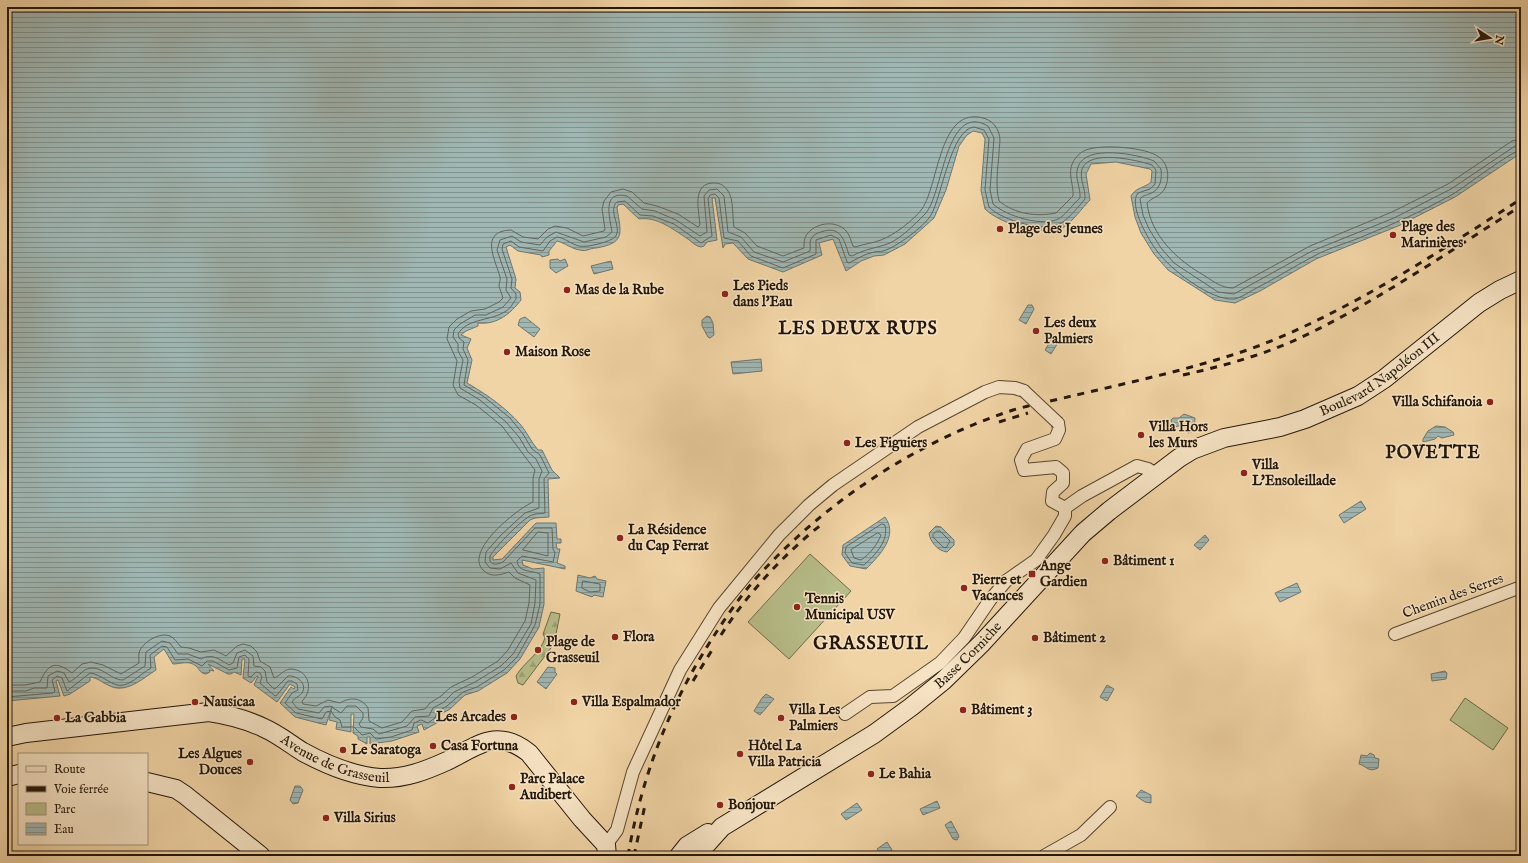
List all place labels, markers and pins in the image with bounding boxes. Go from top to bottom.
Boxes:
place label: Plage des Marinières [1401,218,1463,252]
place label: Plage des Jeunes [1008,220,1103,238]
marker: Plage des Jeunes [995,224,1005,234]
marker: Plage des Marinières [1388,230,1398,240]
place label: Les Pieds dans l'Eau [733,277,793,311]
place label: Mas de la Rube [575,281,664,299]
marker: Mas de la Rube [562,285,572,295]
marker: Les Pieds dans l'Eau [720,289,730,299]
place label: Les deux Palmiers [1044,314,1097,348]
marker: Les deux Palmiers [1031,326,1041,336]
place label: Maison Rose [515,343,591,361]
marker: Maison Rose [502,347,512,357]
place label: Villa Schifanoia [1391,393,1483,411]
marker: Villa Schifanoia [1485,397,1495,407]
place label: Villa Hors les Murs [1148,418,1208,452]
marker: Villa Hors les Murs [1136,430,1146,440]
place label: Les Figuiers [855,434,927,452]
marker: Les Figuiers [842,438,852,448]
place label: Villa L'Ensoleillade [1251,456,1337,490]
marker: Villa L'Ensoleillade [1239,468,1249,478]
place label: La Résidence du Cap Ferrat [628,521,709,555]
marker: La Résidence du Cap Ferrat [615,533,625,543]
place label: Bâtiment 1 [1113,552,1175,570]
marker: Bâtiment 1 [1100,556,1110,566]
place label: Ange Gardien [1039,557,1088,591]
marker: Ange Gardien [1027,569,1037,579]
place label: Pierre et Vacances [971,571,1023,605]
marker: Pierre et Vacances [959,583,969,593]
place label: Tennis Municipal USV [804,590,896,624]
marker: Tennis Municipal USV [792,602,802,612]
place label: Flora [623,628,655,646]
place label: Bâtiment 2 [1043,629,1106,647]
marker: Flora [610,632,620,642]
place label: Plage de Grasseuil [546,633,601,667]
marker: Bâtiment 2 [1030,633,1040,643]
marker: Plage de Grasseuil [533,645,543,655]
place label: Nausicaa [202,693,256,711]
place label: Villa Espalmador [581,693,682,711]
marker: Nausicaa [190,697,200,707]
marker: Villa Espalmador [569,697,579,707]
place label: Villa Les Palmiers [788,701,840,735]
place label: Bâtiment 3 [971,701,1033,719]
marker: Bâtiment 3 [958,705,968,715]
place label: Les Arcades [436,708,506,726]
place label: La Gabbia [65,709,127,727]
marker: Les Arcades [509,712,519,722]
marker: La Gabbia [52,713,62,723]
marker: Villa Les Palmiers [776,713,786,723]
place label: Casa Fortuna [441,737,519,755]
place label: Hôtel La Villa Patricia [747,737,822,771]
place label: Le Saratoga [351,741,422,759]
marker: Casa Fortuna [428,741,438,751]
place label: Les Algues Douces [178,745,242,779]
marker: Le Saratoga [338,745,348,755]
marker: Hôtel La Villa Patricia [735,749,745,759]
marker: Les Algues Douces [245,757,255,767]
place label: Le Bahia [879,765,932,783]
marker: Le Bahia [866,769,876,779]
place label: Parc Palace Audibert [519,770,585,804]
marker: Parc Palace Audibert [507,782,517,792]
place label: Bonjour [728,796,776,814]
marker: Bonjour [715,800,725,810]
place label: Villa Sirius [333,809,396,827]
marker: Villa Sirius [321,813,331,823]

